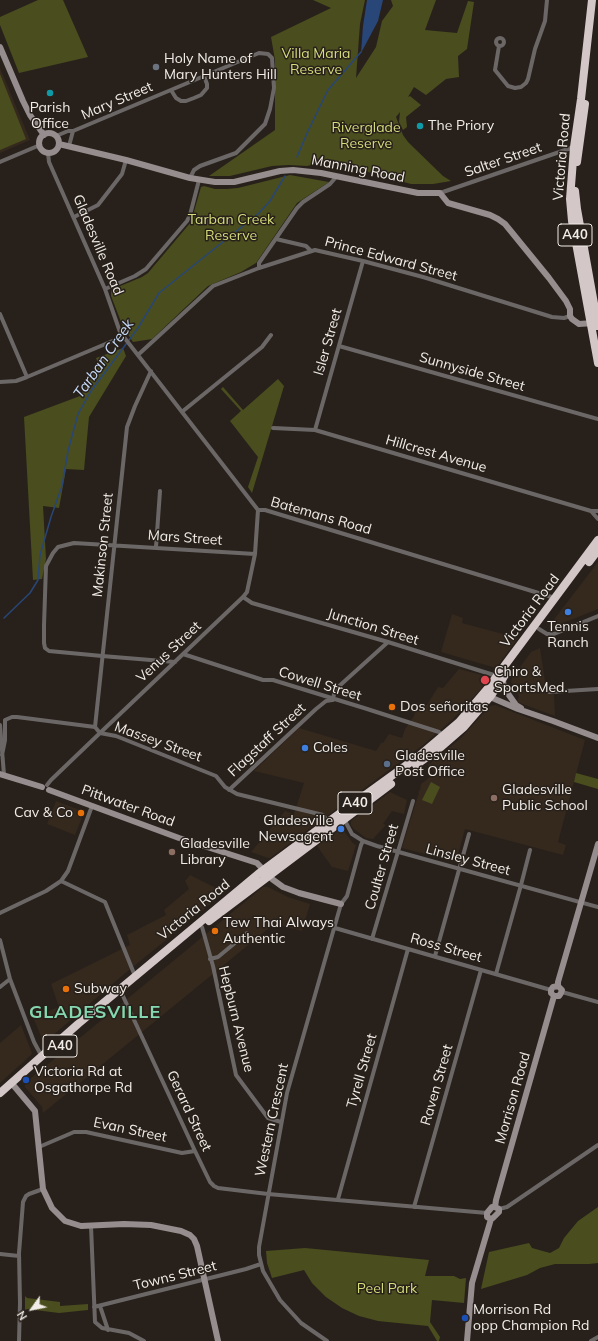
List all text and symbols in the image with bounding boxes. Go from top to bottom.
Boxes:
park label: Villa Maria Reserve [281,46,351,78]
place label: Holy Name of Mary Hunters Hill [164,51,277,84]
marker: Holy Name of Mary Hunters Hill [151,62,161,72]
street label: Mary Street [79,78,155,124]
marker: Parish Office [45,88,55,98]
place label: Parish Office [30,100,70,132]
street label: Victoria Road [550,113,574,201]
place label: The Priory [428,118,494,134]
park label: Riverglade Reserve [331,120,401,152]
marker: The Priory [415,121,425,131]
street label: Salter Street [462,139,544,181]
street label: Manning Road [310,152,406,186]
street label: Gladesville Road [69,192,127,298]
park label: Tarban Creek Reserve [188,212,274,244]
road number: A40 [558,224,592,246]
street label: Prince Edward Street [323,233,459,285]
street label: Isler Street [310,307,346,377]
water label: Tarban Creek [70,316,138,402]
street label: Sunnyside Street [417,349,527,395]
street label: Hillcrest Avenue [383,432,489,476]
street label: Makinson Street [89,492,117,598]
street label: Batemans Road [269,494,373,538]
street label: Mars Street [147,527,223,549]
street label: Victoria Road [497,571,563,651]
street label: Junction Street [325,605,421,649]
marker: Tennis Ranch [563,607,573,617]
street label: Venus Street [133,618,205,686]
place label: Tennis Ranch [547,619,589,652]
street label: Cowell Street [277,663,363,705]
place label: Chiro & SportsMed. [494,664,568,696]
marker: Chiro & SportsMed. [479,674,491,686]
place label: Dos señoritas [400,699,488,715]
street label: Flagstaff Street [225,700,309,780]
marker: Dos señoritas [387,702,397,712]
street label: Massey Street [112,718,204,766]
place label: Coles [313,740,348,756]
marker: Coles [300,743,310,753]
place label: Gladesville Post Office [395,748,465,780]
marker: Gladesville Post Office [382,759,392,769]
street label: Pittwater Road [79,781,177,831]
place label: Gladesville Public School [502,782,588,814]
road number: A40 [338,792,372,814]
marker: Gladesville Public School [489,793,499,803]
place label: Cav & Co [14,805,73,821]
marker: Cav & Co [76,808,86,818]
place label: Gladesville Newsagent [258,813,333,846]
street label: Coulter Street [362,822,402,912]
marker: Gladesville Newsagent [336,824,346,834]
place label: Gladesville Library [180,836,250,868]
street label: Linsley Street [424,841,512,879]
marker: Gladesville Library [167,847,177,857]
street label: Victoria Road [155,876,233,944]
place label: Tew Thai Always Authentic [223,915,334,948]
marker: Tew Thai Always Authentic [210,926,220,936]
street label: Ross Street [408,930,484,966]
street label: Hepburn Avenue [215,964,257,1074]
place label: Subway [74,981,127,997]
marker: Subway [61,984,71,994]
district label: GLADESVILLE [29,1002,161,1024]
street label: Tyrell Street [343,1032,381,1110]
road number: A40 [43,1035,77,1057]
street label: Raven Street [417,1043,457,1127]
street label: Morrison Road [492,1050,534,1146]
street label: Western Crescent [252,1062,292,1178]
place label: Victoria Rd at Osgathorpe Rd [34,1064,132,1096]
street label: Gerard Street [163,1068,215,1154]
marker: Victoria Rd at Osgathorpe Rd [21,1075,31,1085]
street label: Evan Street [92,1114,168,1146]
street label: Towns Street [132,1258,218,1294]
park label: Peel Park [357,1281,417,1297]
north arrow [12,1289,52,1329]
place label: Morrison Rd opp Champion Rd [473,1302,589,1334]
text: N [14,1308,30,1323]
marker: Morrison Rd opp Champion Rd [460,1313,470,1323]

